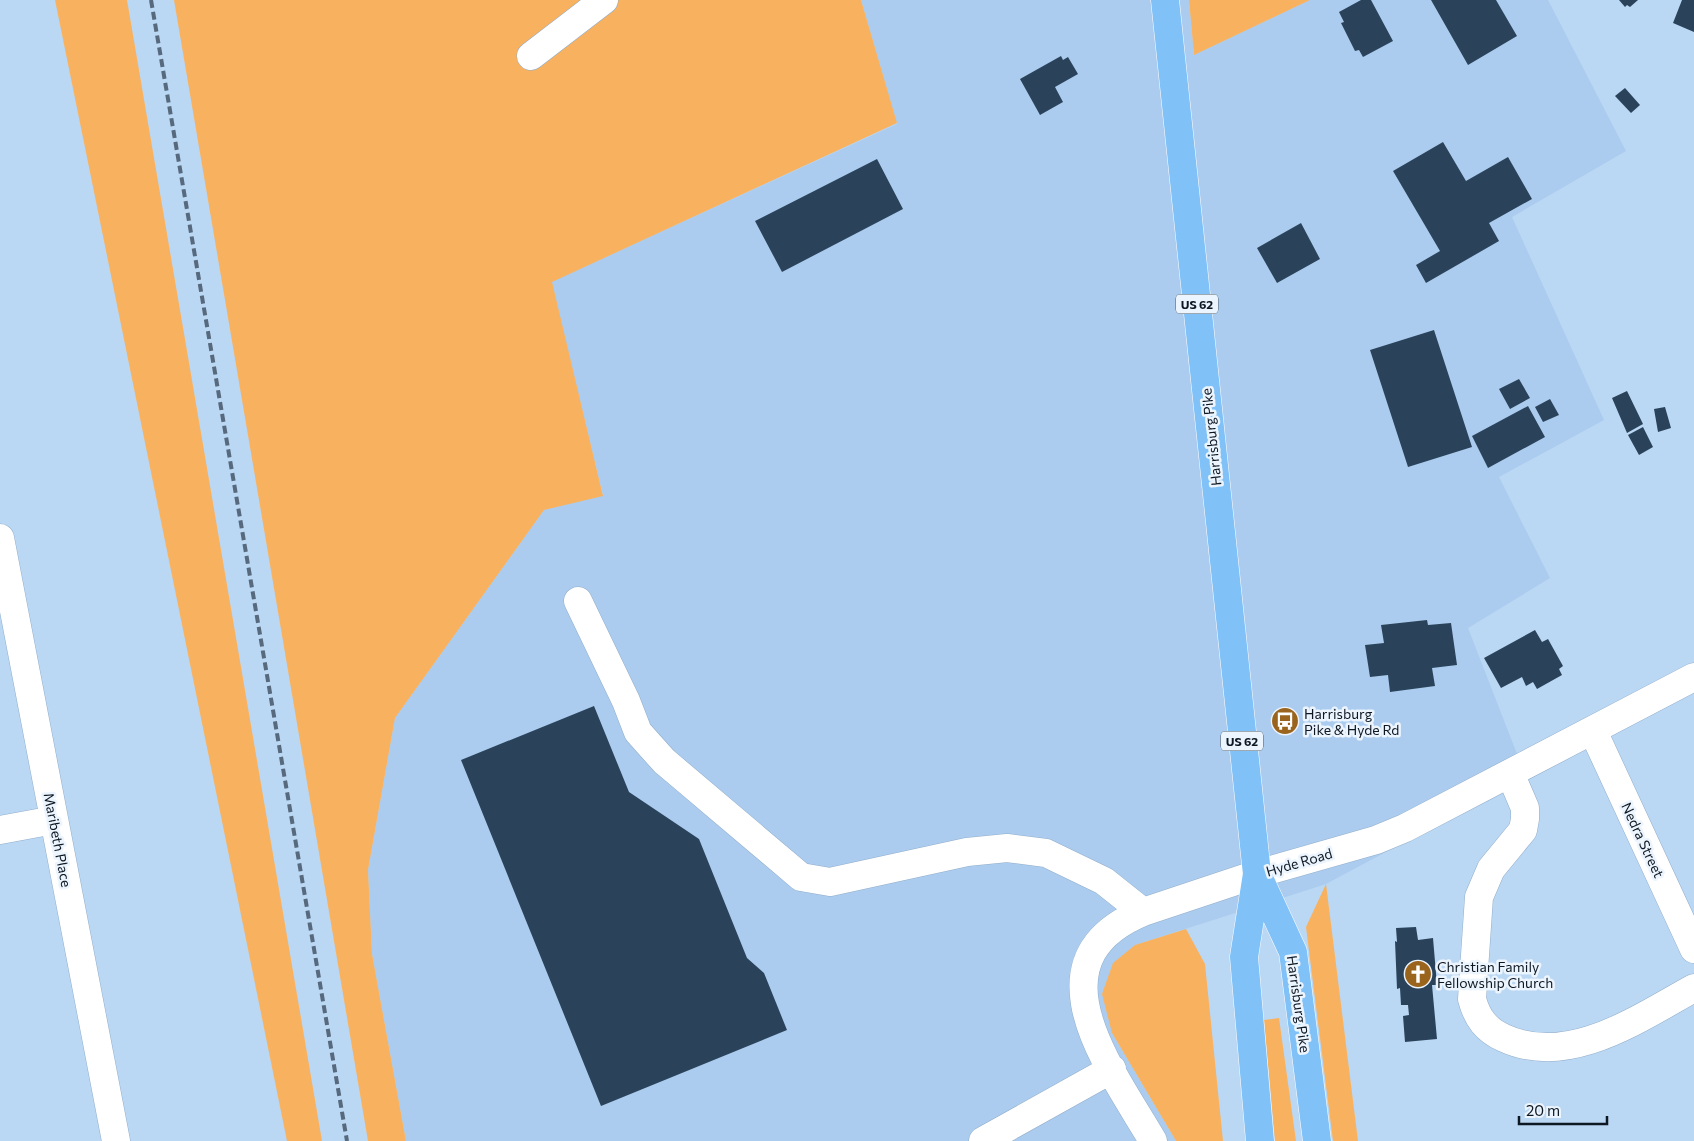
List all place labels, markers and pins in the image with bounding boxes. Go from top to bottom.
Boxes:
place label: Harrisburg Pike & Hyde Rd [1304,705,1399,738]
bus stop icon: Harrisburg Pike & Hyde Rd [1270,706,1300,736]
place label: Christian Family Fellowship Church [1437,958,1553,991]
church icon: Christian Family Fellowship Church [1403,959,1433,989]

